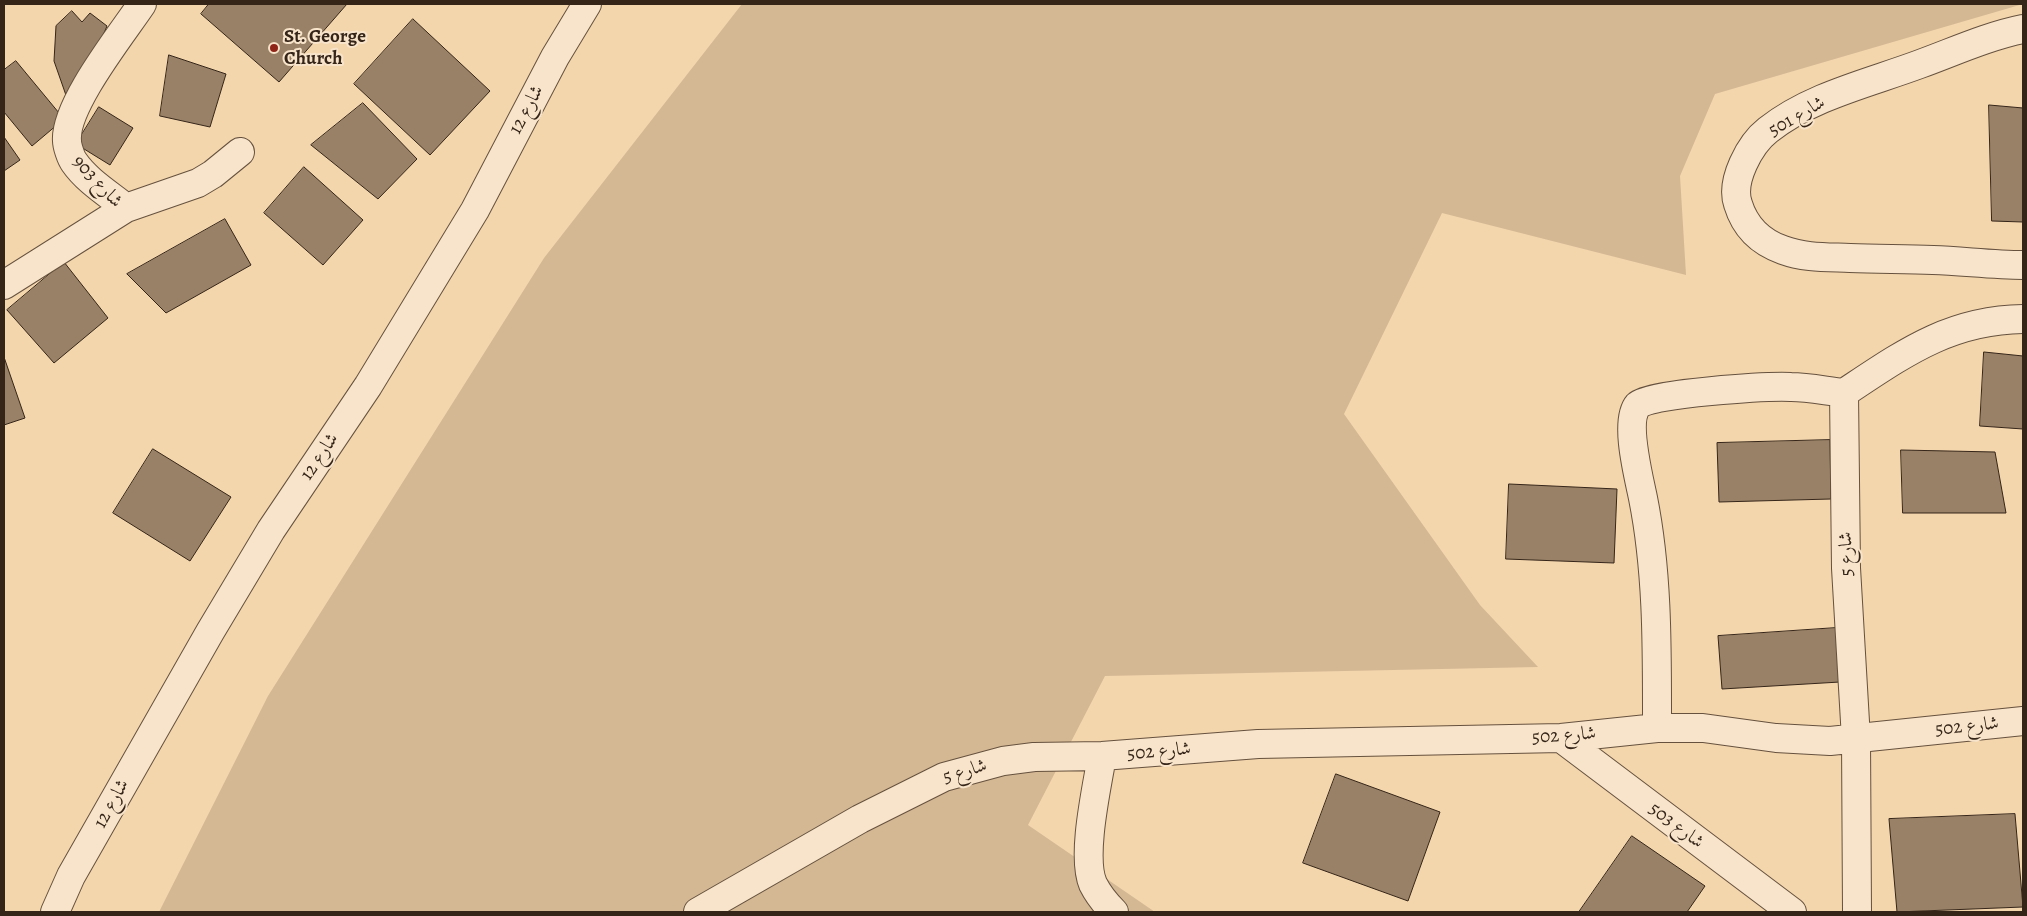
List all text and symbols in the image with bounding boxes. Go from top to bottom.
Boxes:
place label: St. George Church [284,26,366,70]
marker: St. George Church [268,42,280,54]
street label: شارع 12 [505,82,549,138]
street label: شارع 501 [1765,92,1829,142]
street label: شارع 903 [67,151,127,213]
street label: شارع 12 [296,429,344,485]
street label: شارع 5 [1835,531,1859,577]
street label: شارع 502 [1934,712,2000,742]
street label: شارع 502 [1531,722,1597,750]
street label: شارع 502 [1126,738,1192,766]
street label: شارع 5 [940,755,990,789]
street label: شارع 12 [89,776,135,832]
street label: شارع 503 [1644,798,1708,854]

